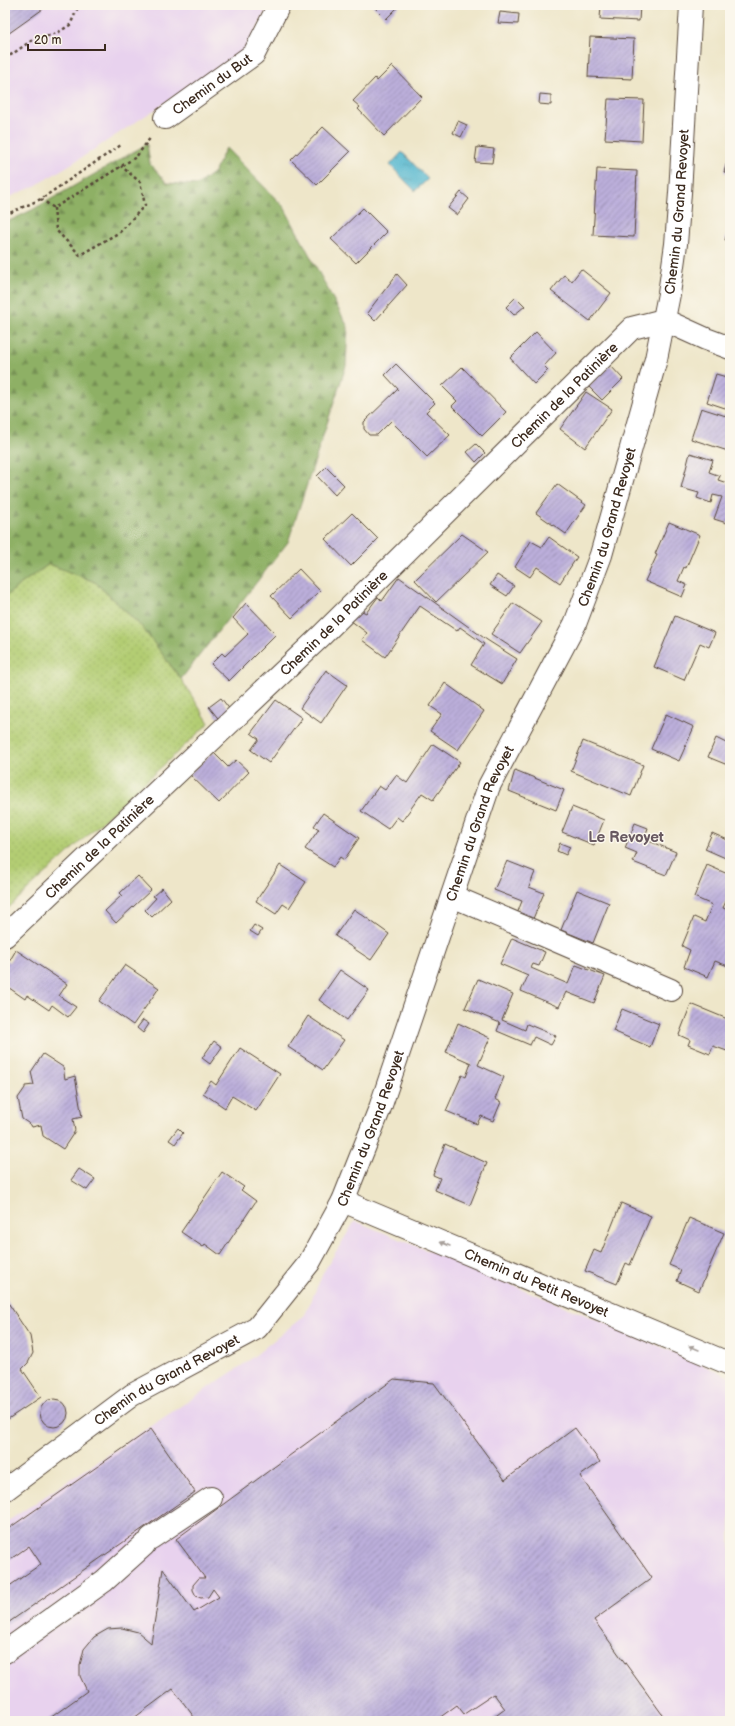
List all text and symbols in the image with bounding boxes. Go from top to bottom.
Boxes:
scale bar [28,26,105,52]
text: 20 m [34,33,61,48]
street label: Chemin du But [169,49,256,118]
street label: Chemin du Grand Revoyet [661,128,692,296]
street label: Chemin de la Patinière [507,338,621,452]
street label: Chemin du Grand Revoyet [574,445,639,609]
street label: Chemin de la Patinière [276,566,391,679]
street label: Chemin du Grand Revoyet [442,742,518,904]
street label: Chemin de la Patinière [41,791,157,902]
district label: Le Revoyet [588,828,664,847]
street label: Chemin du Grand Revoyet [333,1047,408,1210]
one-way arrow [439,1240,451,1246]
street label: Chemin du Petit Revoyet [462,1245,612,1321]
street label: Chemin du Grand Revoyet [90,1330,243,1429]
one-way arrow [688,1345,700,1351]

